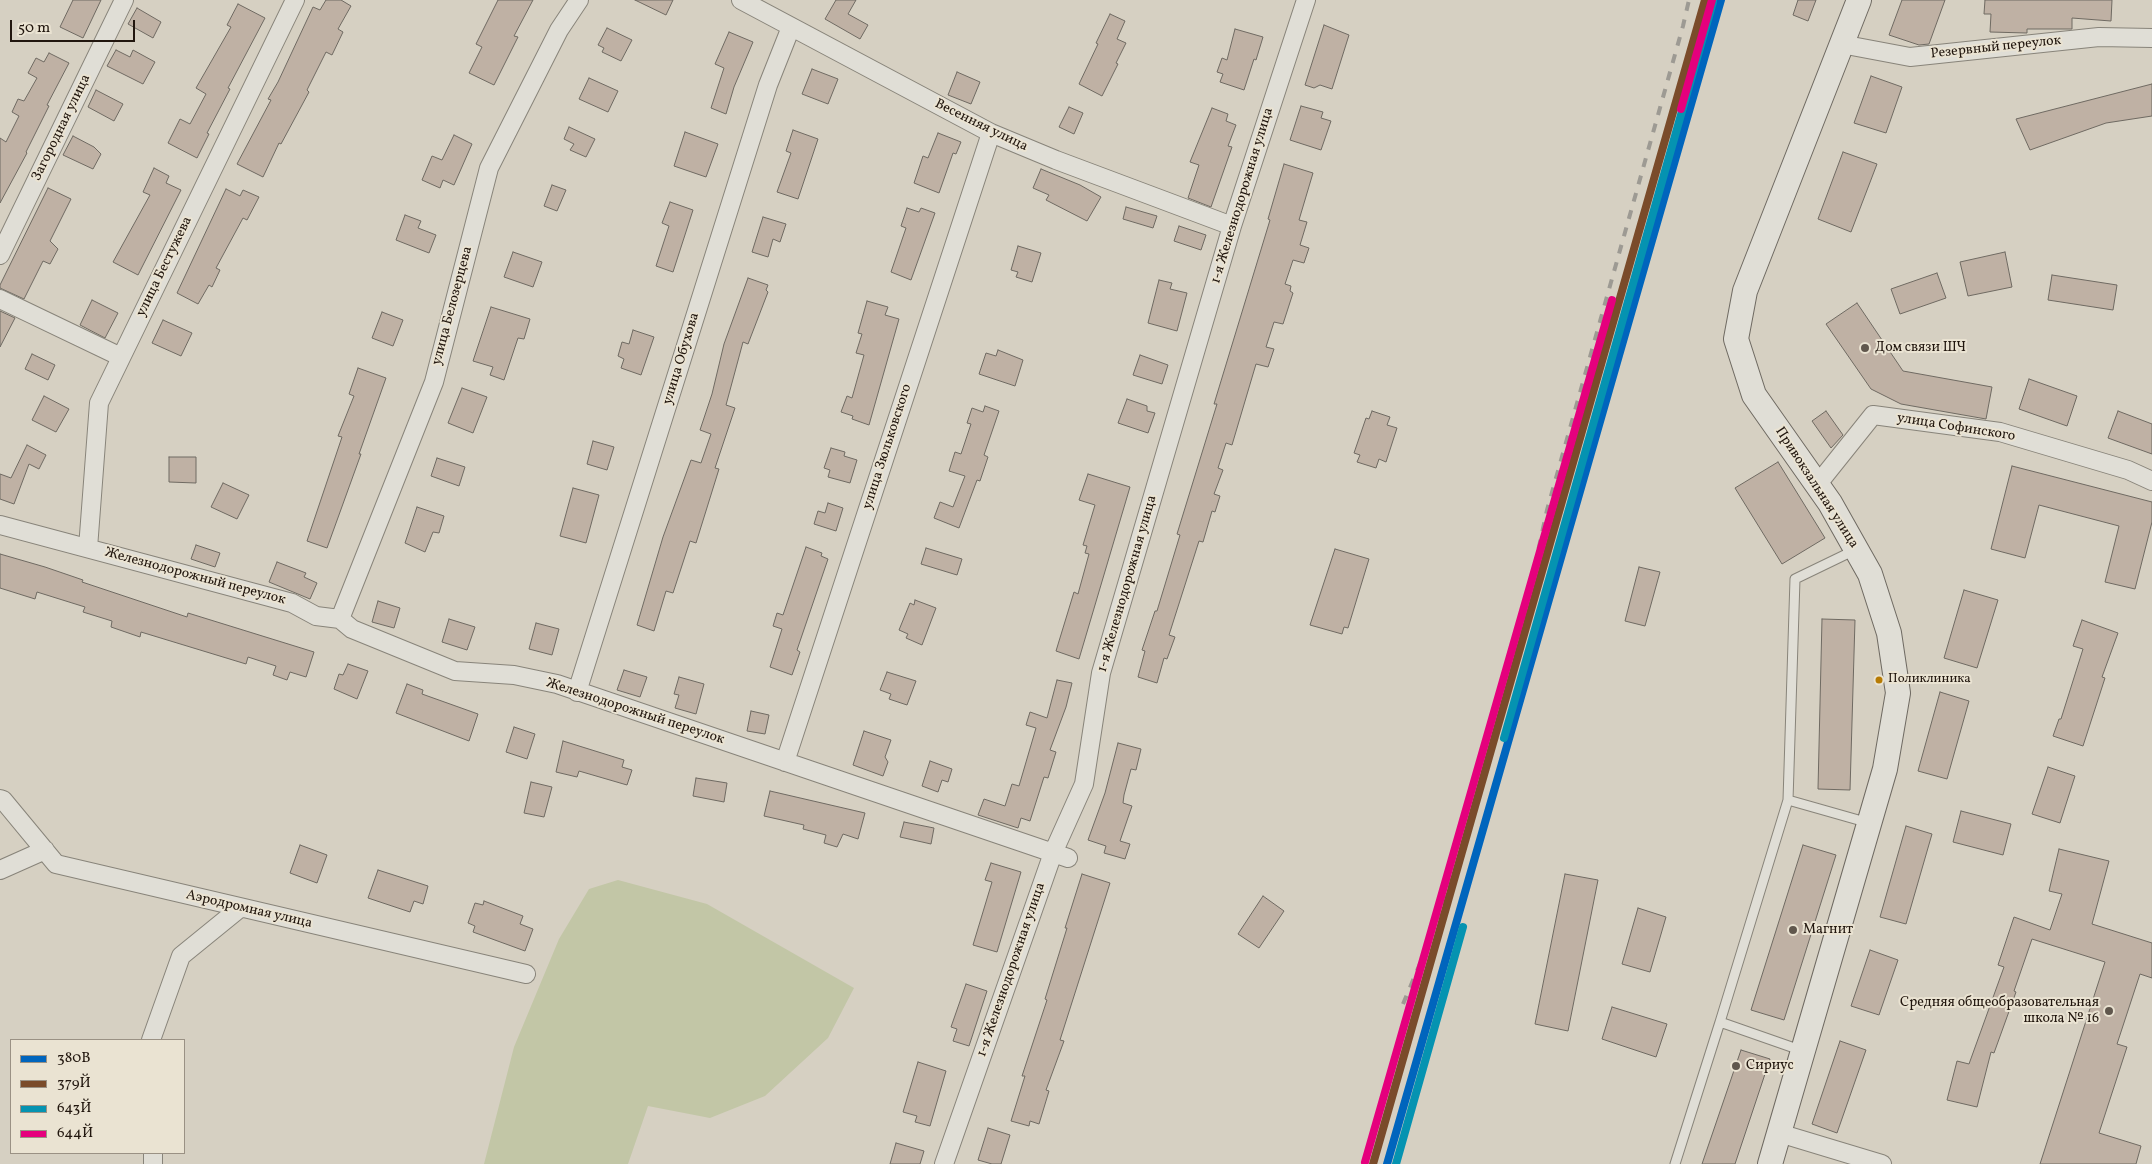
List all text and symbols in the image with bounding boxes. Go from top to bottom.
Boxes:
scale bar [12,10,138,42]
text: 50 m [18,18,50,39]
street label: Резервный переулок [1930,33,2062,63]
street label: Загородная улица [29,72,95,184]
street label: Весенняя улица [932,96,1030,156]
street label: 1-я Железнодорожная улица [1208,106,1278,286]
street label: улица Бестужева [133,214,197,320]
street label: улица Белозерцева [429,245,477,367]
street label: улица Обухова [660,311,704,407]
place label: Дом связи ШЧ [1875,340,1966,356]
marker: Дом связи ШЧ [1859,342,1871,354]
street label: улица Зюльковского [860,382,916,512]
street label: улица Софинского [1896,410,2016,446]
street label: Привокзальная улица [1771,424,1861,552]
street label: 1-я Железнодорожная улица [1095,494,1161,674]
street label: Железнодорожный переулок [103,545,287,609]
place label: Поликлиника [1888,672,1971,688]
street label: Железнодорожный переулок [544,675,726,749]
marker: Поликлиника [1874,675,1884,685]
street label: 1-я Железнодорожная улица [974,881,1050,1059]
street label: Аэродромная улица [184,887,314,933]
place label: Магнит [1803,922,1853,938]
marker: Магнит [1787,924,1799,936]
place label: Средняя общеобразовательная школа № 16 [1900,995,2099,1028]
marker: Средняя общеобразовательная школа № 16 [2103,1005,2115,1017]
legend [10,1039,185,1154]
text: 380В [57,1048,91,1069]
place label: Сириус [1746,1058,1794,1074]
marker: Сириус [1730,1060,1742,1072]
text: 379Й [57,1073,91,1094]
text: 643Й [57,1098,92,1119]
text: 644Й [57,1123,93,1144]

